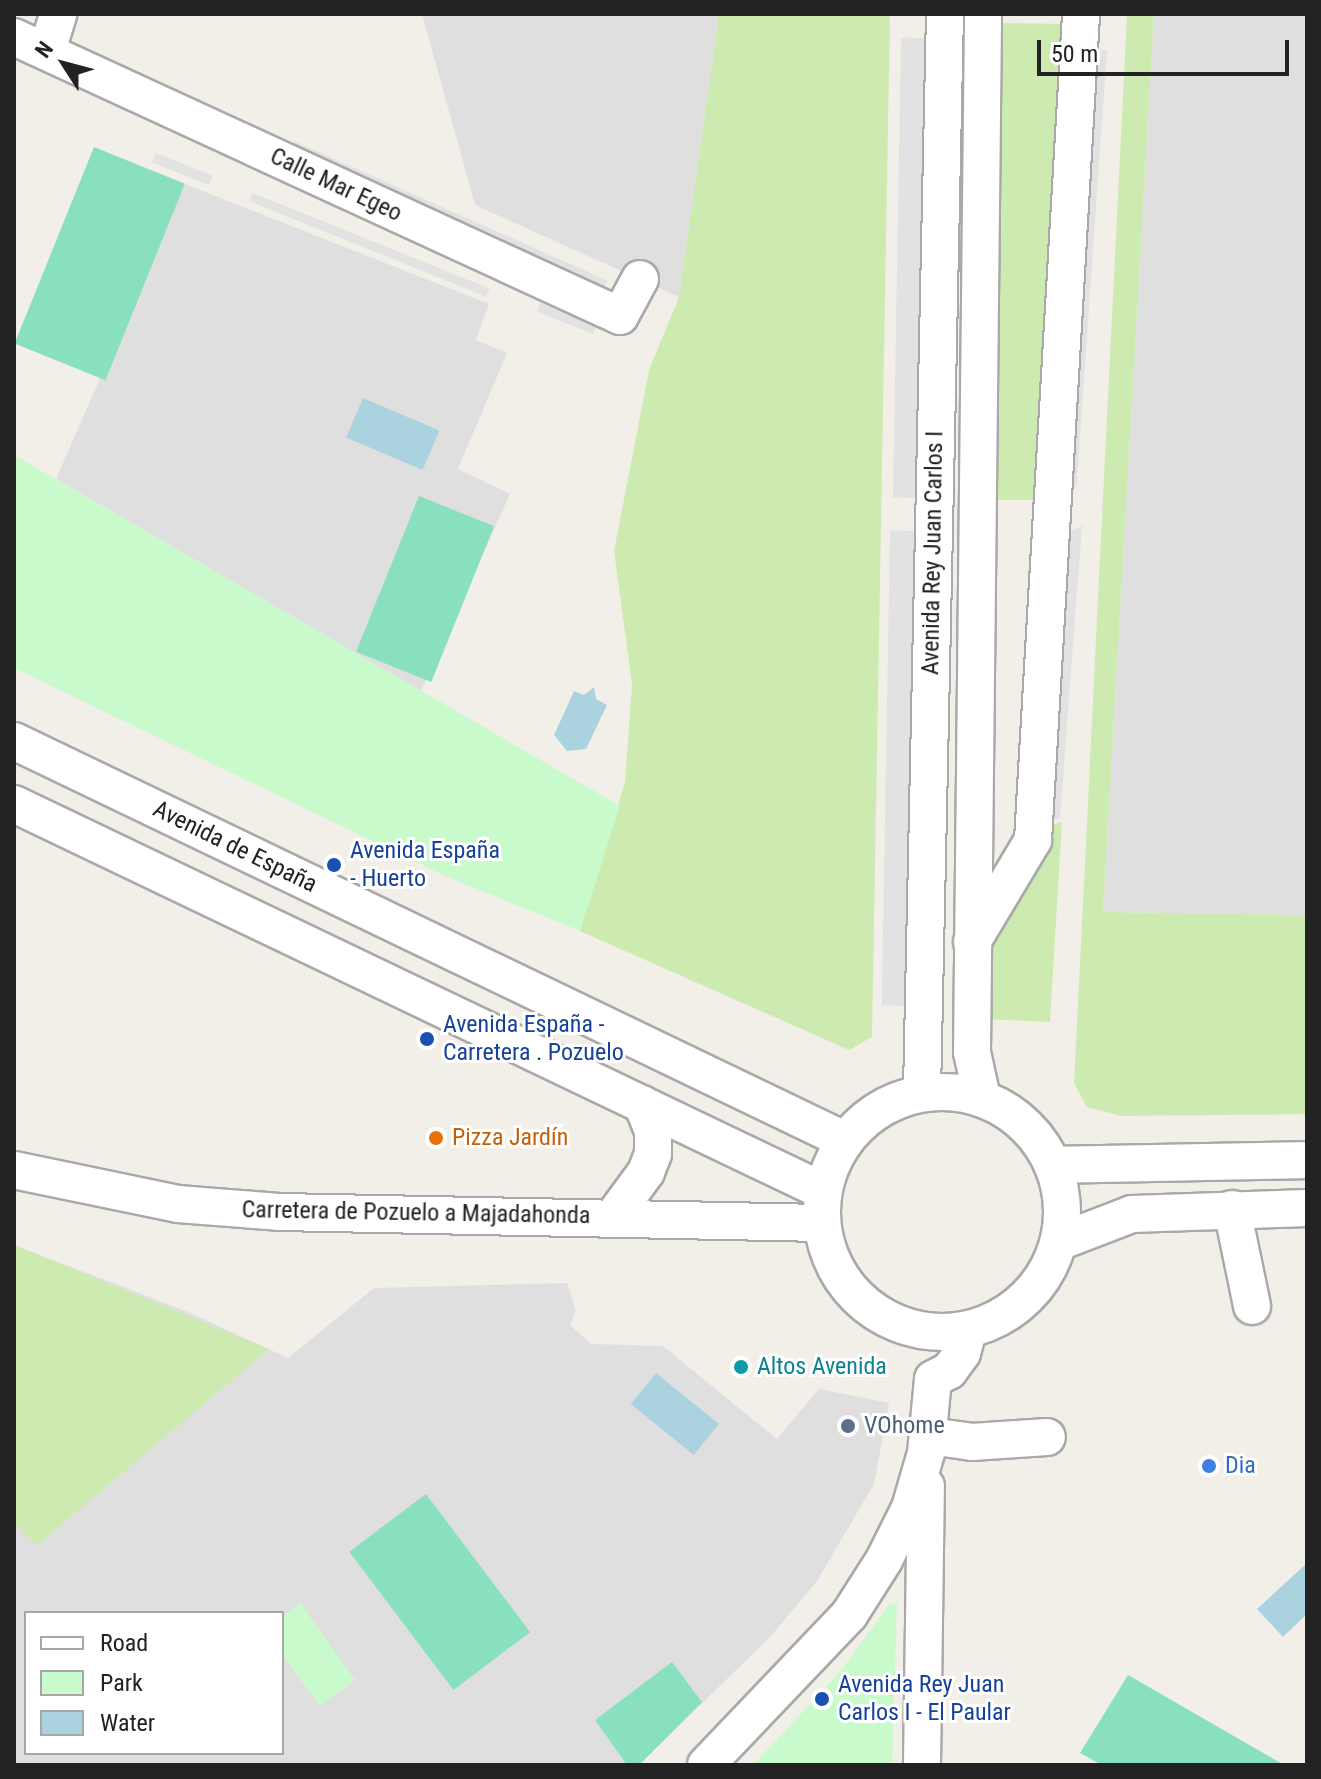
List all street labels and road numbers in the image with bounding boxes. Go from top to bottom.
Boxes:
street label: Calle Mar Egeo [265,142,407,228]
street label: Avenida Rey Juan Carlos I [916,431,950,675]
street label: Avenida de España [148,795,322,899]
street label: Carretera de Pozuelo a Majadahonda [241,1196,591,1230]

